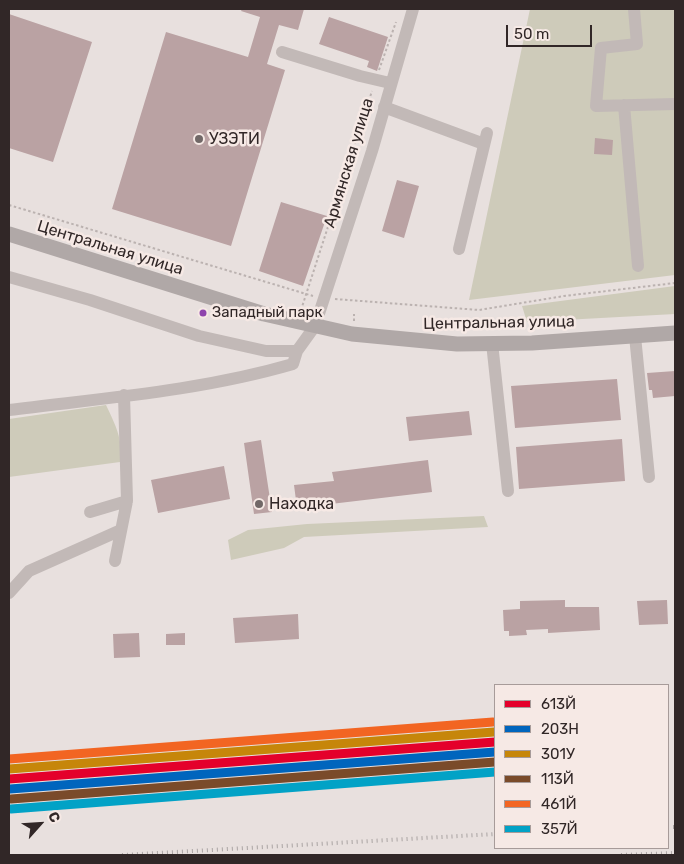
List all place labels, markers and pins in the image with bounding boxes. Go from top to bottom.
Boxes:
place label: УЗЭТИ [209,129,260,149]
marker: УЗЭТИ [193,133,205,145]
place label: Западный парк [212,304,322,322]
marker: Западный парк [198,308,208,318]
place label: Находка [269,494,334,514]
marker: Находка [253,498,265,510]

